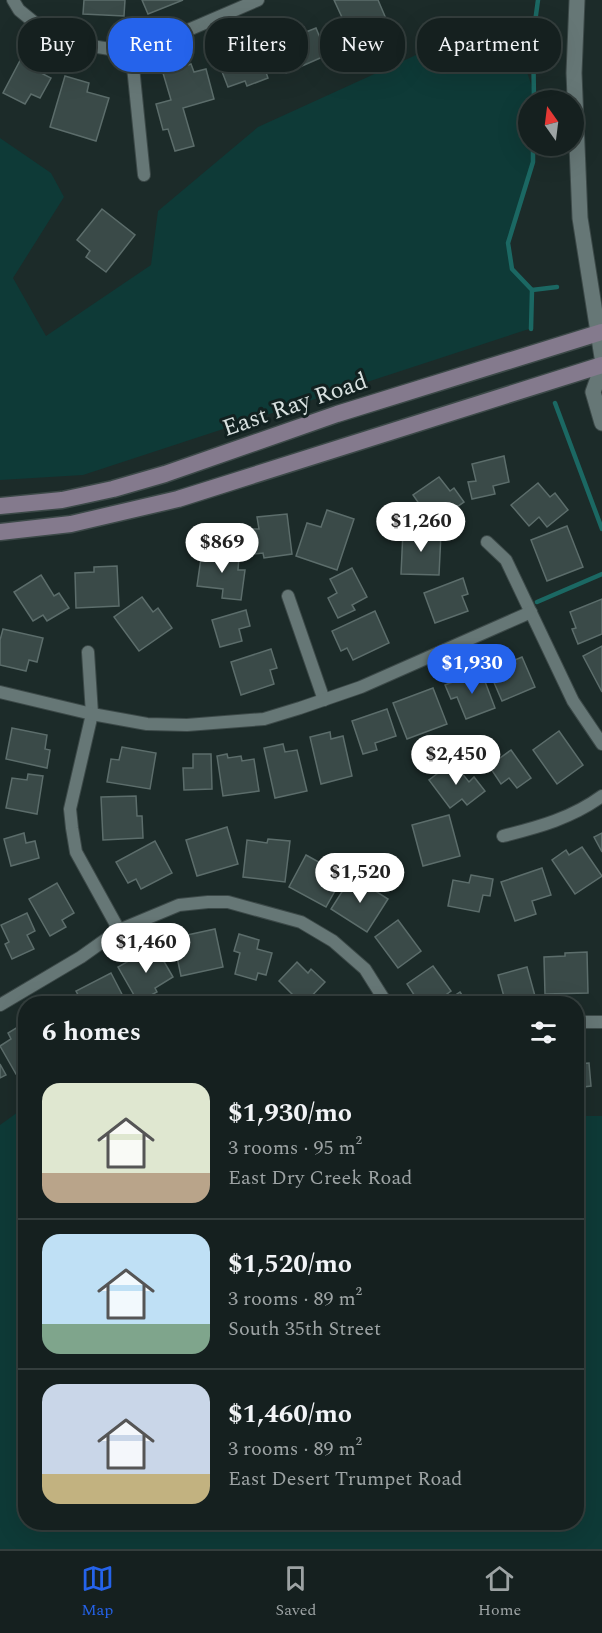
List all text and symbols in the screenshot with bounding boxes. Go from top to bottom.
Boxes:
chip: Buy [18,18,96,72]
chip: Rent [108,18,193,72]
chip: Filters [205,18,308,72]
chip: New [320,18,405,72]
chip: Apartment [417,18,561,72]
north arrow [518,90,584,156]
map controls [518,90,584,156]
street label: East Ray Road [218,363,372,447]
pin: $1,260 [372,502,470,553]
text: $1,260 [390,506,452,536]
pin: $869 [186,523,258,574]
text: $869 [200,527,244,557]
pin: $1,930 [423,644,521,695]
text: $1,930 [441,648,503,678]
pin: $2,450 [407,735,505,786]
text: $2,450 [425,739,487,769]
pin: $1,520 [311,853,409,904]
text: $1,520 [329,857,391,887]
pin: $1,460 [97,923,195,974]
text: $1,460 [115,927,177,957]
text: 6 homes [42,1012,141,1052]
icon: filters [527,1016,560,1049]
text: $1,930/mo [228,1093,352,1133]
icon: home [90,1107,162,1179]
text: 3 rooms · 95 m² [228,1133,362,1163]
text: East Dry Creek Road [228,1163,412,1193]
text: $1,520/mo [228,1244,352,1284]
icon: home [90,1258,162,1330]
text: 3 rooms · 89 m² [228,1284,362,1314]
text: South 35th Street [228,1314,381,1344]
text: $1,460/mo [228,1394,352,1434]
icon: home [90,1408,162,1480]
text: 3 rooms · 89 m² [228,1434,362,1464]
text: East Desert Trumpet Road [228,1464,462,1494]
tab: Map [81,1562,114,1622]
tab: Saved [275,1562,316,1622]
tab: Home [478,1562,521,1622]

